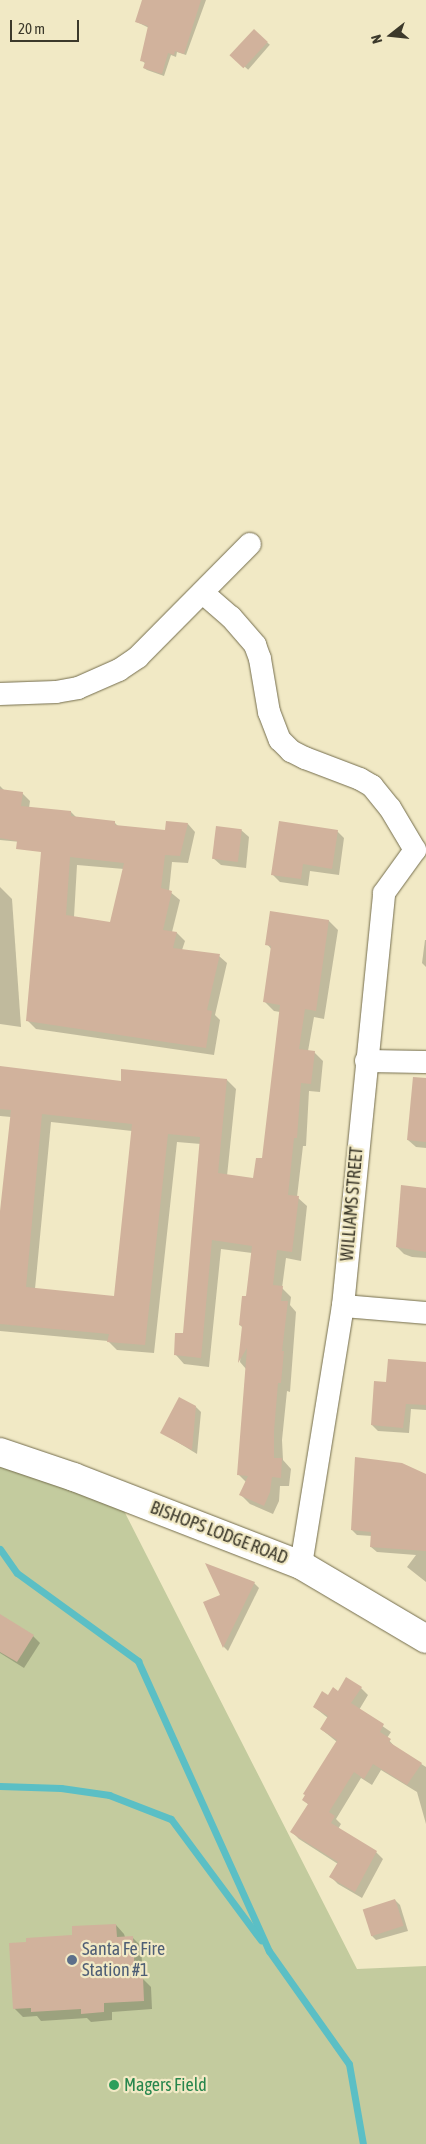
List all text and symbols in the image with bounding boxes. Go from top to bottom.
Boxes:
scale bar [12,10,81,42]
north arrow [366,10,416,60]
text: 20 m [18,20,45,37]
text: N [368,33,385,45]
street label: WILLIAMS STREET [336,1146,368,1262]
street label: BISHOPS LODGE ROAD [147,1497,291,1569]
place label: Santa Fe Fire Station #1 [82,1939,165,1982]
marker: Santa Fe Fire Station #1 [66,1954,78,1966]
place label: Magers Field [124,2074,207,2096]
marker: Magers Field [108,2079,120,2091]

